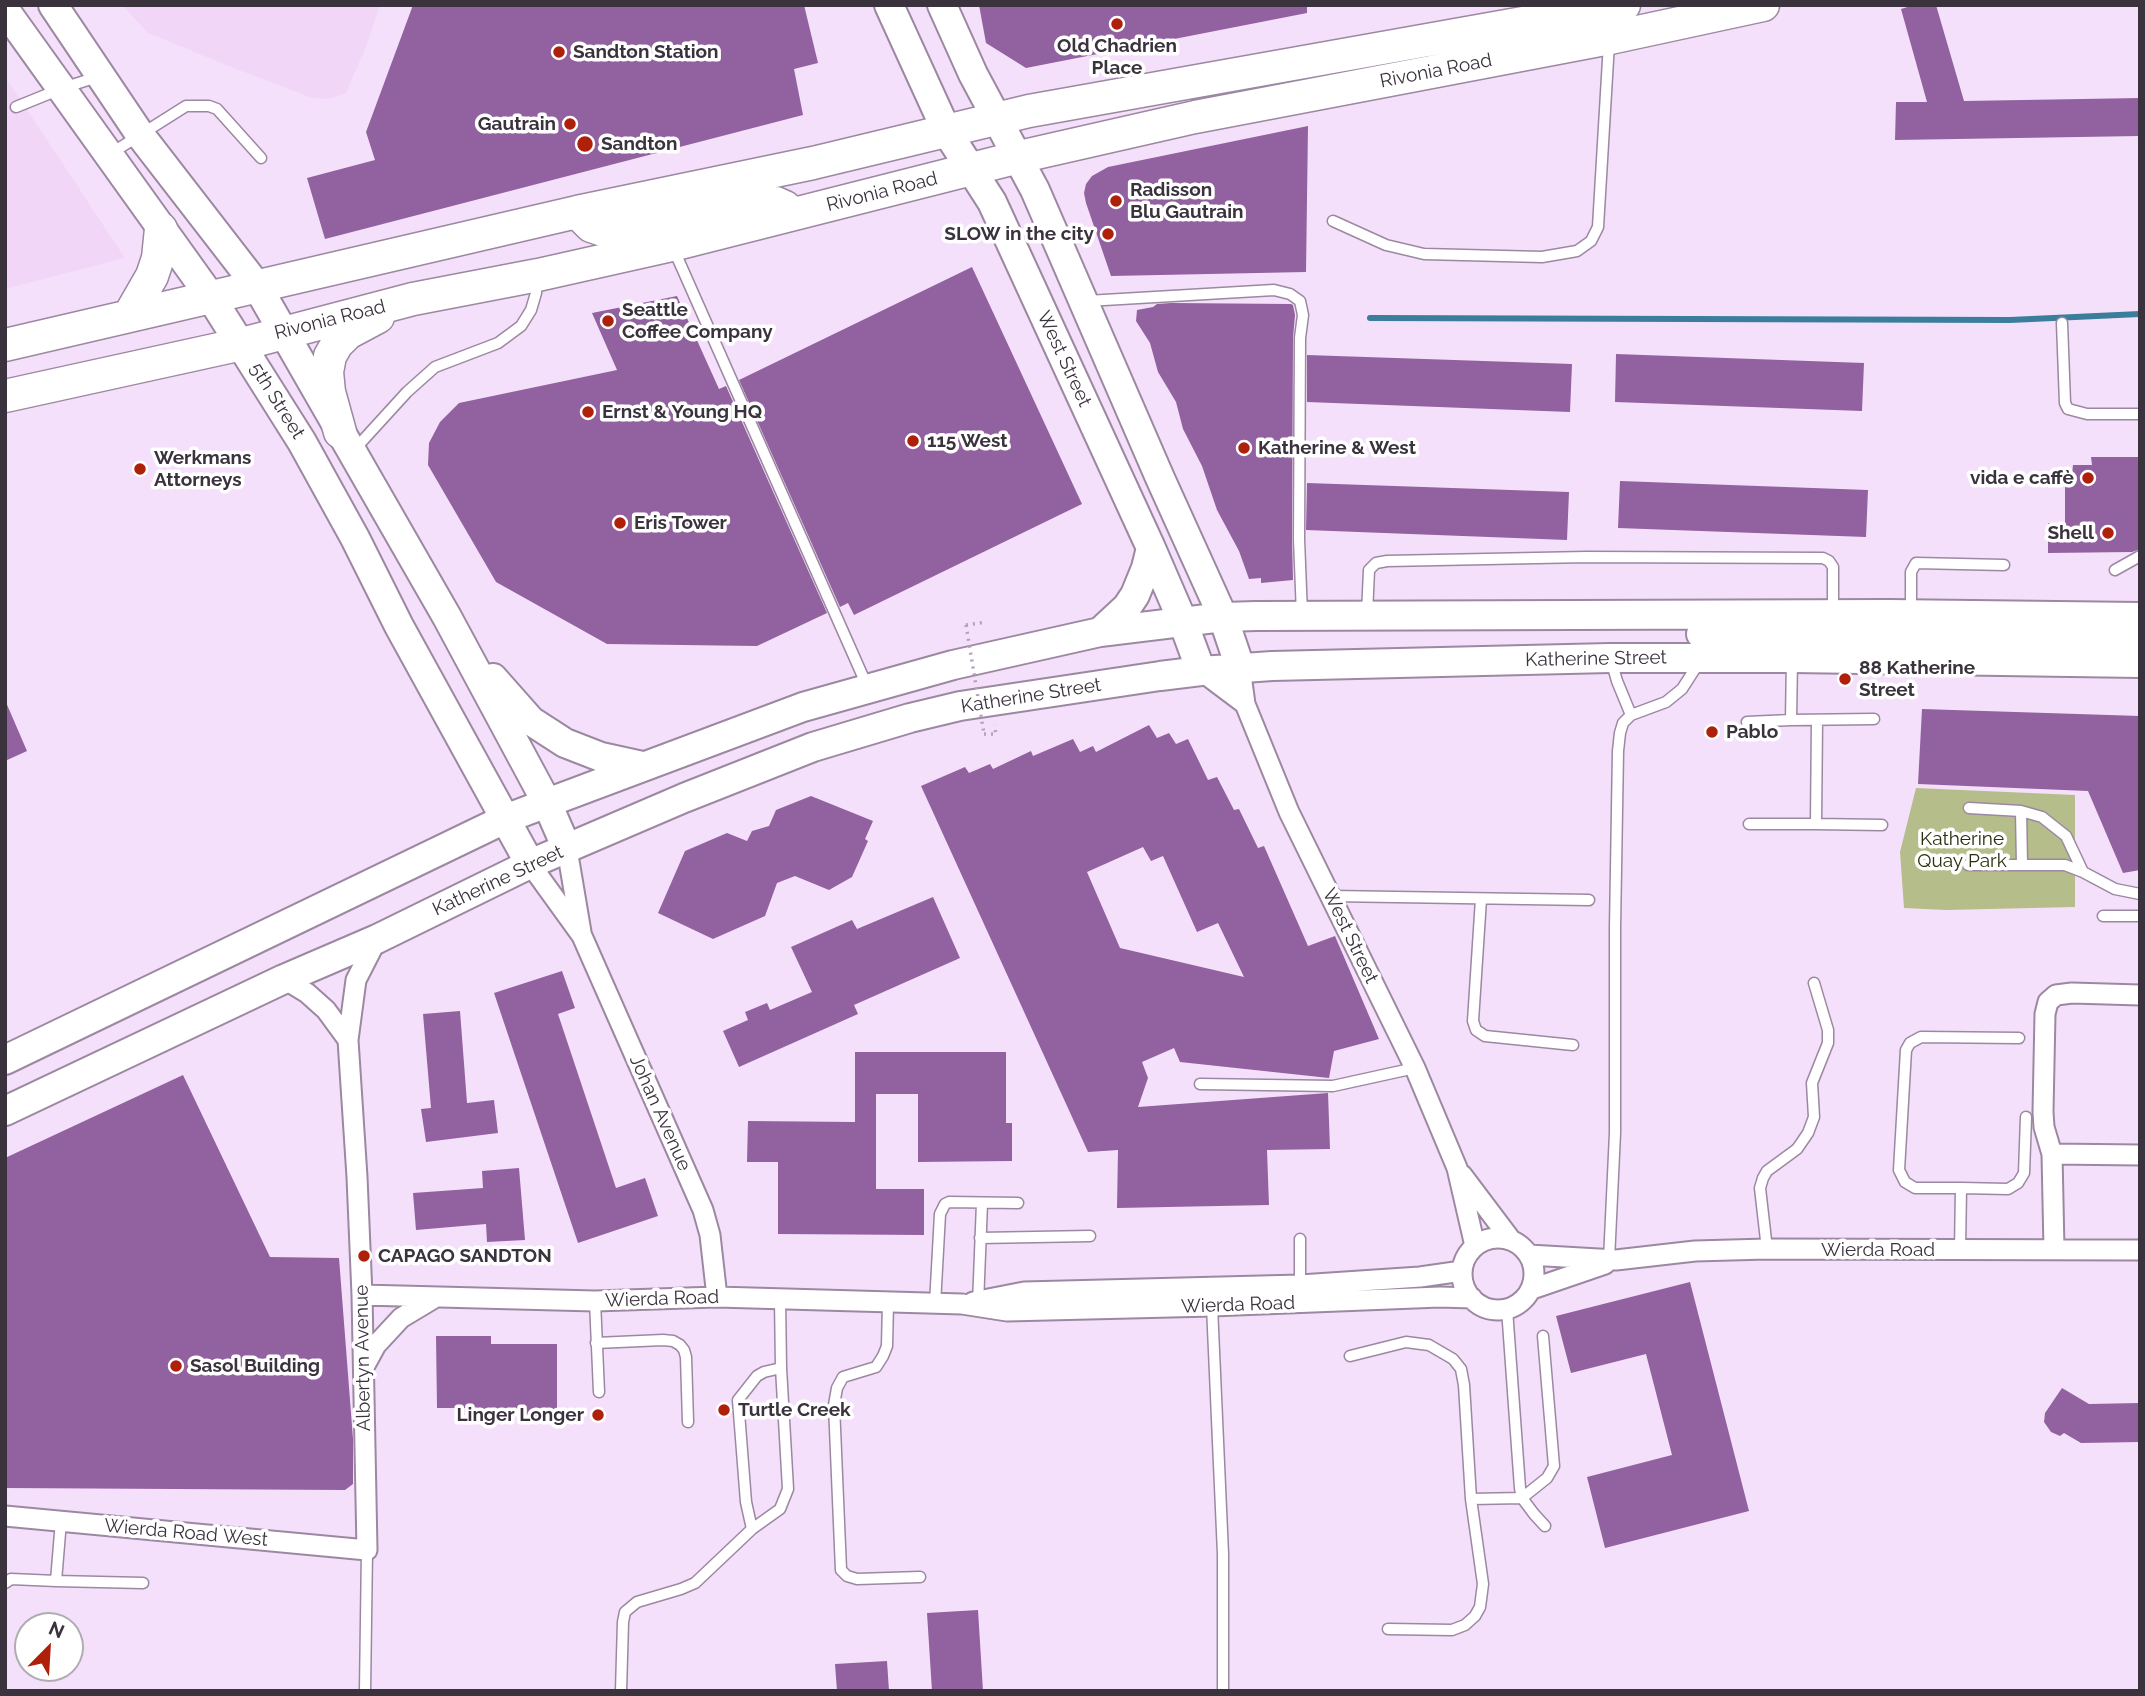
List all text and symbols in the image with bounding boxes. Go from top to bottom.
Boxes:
marker: Old Chadrien Place [1109,16,1125,32]
place label: Old Chadrien Place [1057,35,1177,79]
place label: Sandton Station [573,41,719,63]
marker: Sandton Station [551,44,567,60]
street label: Rivonia Road [1378,49,1494,93]
place label: Gautrain [478,113,556,135]
marker: Gautrain [562,116,578,132]
place label: Sandton [601,133,677,155]
marker: Sandton [575,134,595,154]
street label: Rivonia Road [824,167,940,217]
place label: Radisson Blu Gautrain [1130,179,1243,223]
marker: Radisson Blu Gautrain [1108,193,1124,209]
place label: SLOW in the city [944,223,1094,245]
marker: SLOW in the city [1100,226,1116,242]
street label: Rivonia Road [272,295,388,345]
place label: Seattle Coffee Company [622,299,773,343]
street label: West Street [1032,308,1096,410]
marker: Seattle Coffee Company [600,313,616,329]
street label: 5th Street [245,359,309,443]
place label: Ernst & Young HQ [602,401,762,423]
marker: Ernst & Young HQ [580,404,596,420]
place label: 115 West [927,430,1008,452]
marker: 115 West [905,433,921,449]
place label: Katherine & West [1258,437,1416,459]
marker: Katherine & West [1236,440,1252,456]
place label: Werkmans Attorneys [154,447,251,491]
marker: Werkmans Attorneys [132,461,148,477]
place label: vida e caffè [1970,467,2074,489]
marker: vida e caffè [2080,470,2096,486]
place label: Eris Tower [634,512,727,534]
marker: Eris Tower [612,515,628,531]
place label: Shell [2047,522,2094,544]
marker: Shell [2100,525,2116,541]
street label: Katherine Street [1525,646,1667,672]
place label: 88 Katherine Street [1859,657,1975,701]
marker: 88 Katherine Street [1837,671,1853,687]
street label: Katherine Street [959,674,1103,718]
place label: Pablo [1726,721,1778,743]
marker: Pablo [1704,724,1720,740]
park label: Katherine Quay Park [1917,828,2007,872]
street label: Katherine Street [429,841,567,921]
street label: West Street [1317,885,1383,987]
street label: Johan Avenue [624,1052,696,1174]
street label: Wierda Road [1821,1239,1935,1261]
place label: CAPAGO SANDTON [378,1245,552,1267]
marker: CAPAGO SANDTON [356,1248,372,1264]
street label: Albertyn Avenue [350,1284,376,1432]
street label: Wierda Road [605,1286,719,1312]
street label: Wierda Road [1181,1292,1295,1318]
place label: Sasol Building [190,1355,320,1377]
marker: Sasol Building [168,1358,184,1374]
place label: Turtle Creek [738,1399,851,1421]
marker: Turtle Creek [716,1402,732,1418]
place label: Linger Longer [456,1404,584,1426]
marker: Linger Longer [590,1407,606,1423]
street label: Wierda Road West [103,1514,269,1552]
north arrow [14,1612,84,1682]
text: N [46,1617,68,1643]

